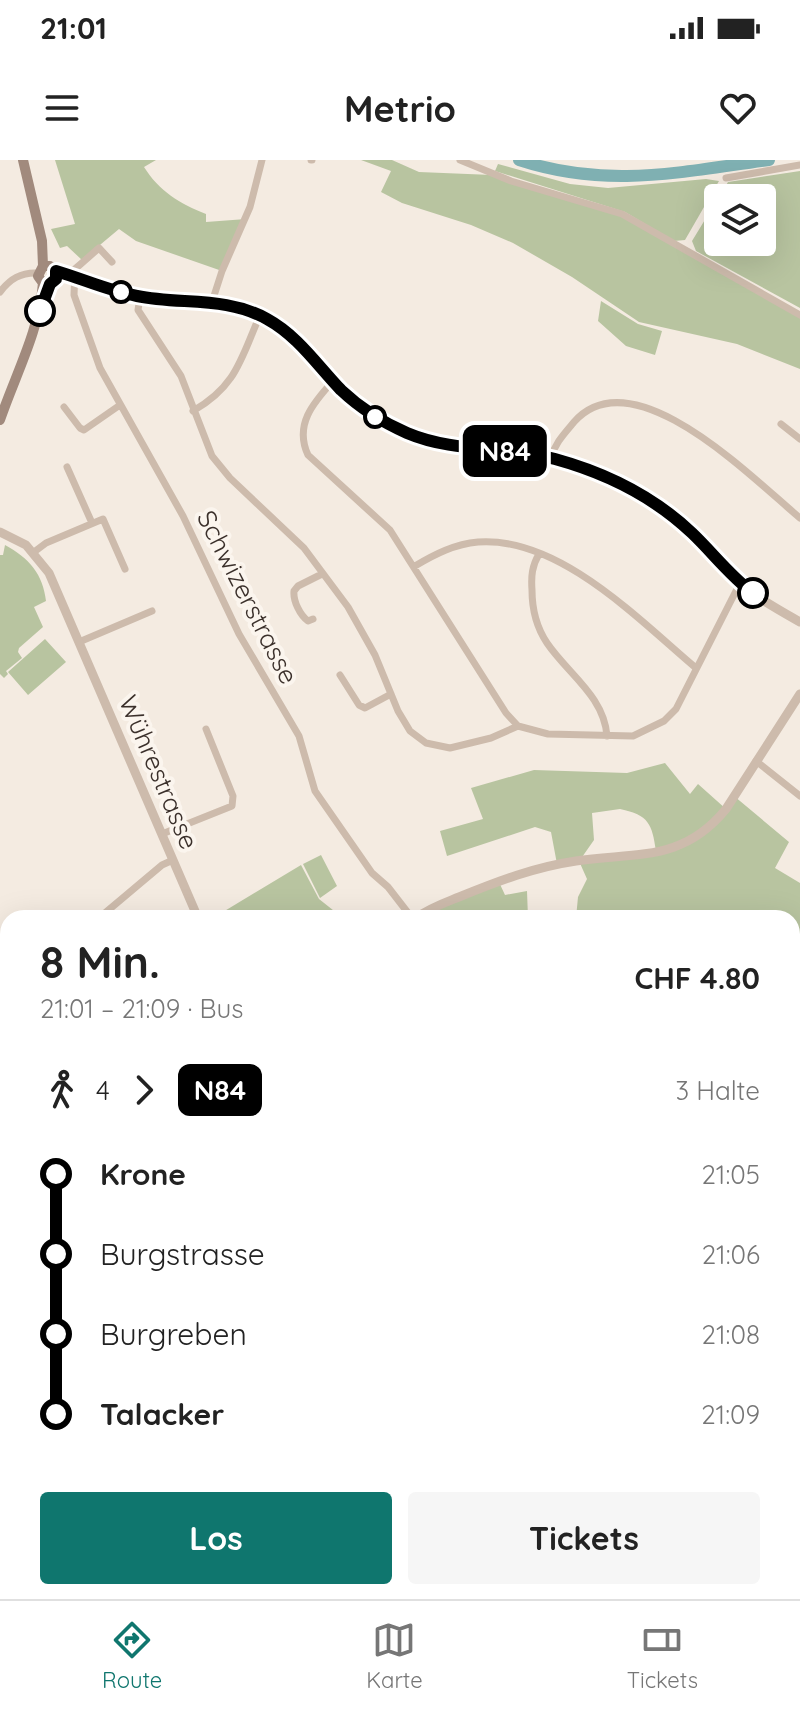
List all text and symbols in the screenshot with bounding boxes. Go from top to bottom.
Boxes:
text: 21:01 [40,9,107,47]
icon: menu [40,86,84,130]
text: Metrio [344,86,456,131]
icon: heart [716,86,760,130]
map controls [704,184,776,256]
button: layers [704,184,776,256]
unlabelled marker [110,281,132,303]
unlabelled marker [25,296,55,326]
unlabelled marker [364,406,386,428]
line badge: N84 [459,425,551,477]
text: N84 [479,433,531,468]
street label: Schwizerstrasse [190,505,306,689]
unlabelled marker [738,578,768,608]
street label: Wührestrasse [112,690,206,854]
text: 8 Min. [40,934,160,989]
text: CHF 4.80 [634,959,760,997]
text: 21:01 – 21:09 · Bus [40,992,243,1025]
icon: walk [40,1068,84,1112]
icon: forward [122,1068,166,1112]
text: N84 [194,1072,246,1107]
text: 4 [96,1074,110,1107]
text: 3 Halte [676,1074,760,1107]
text: Krone [100,1155,186,1193]
text: 21:05 [701,1158,760,1191]
text: Burgstrasse [100,1235,265,1273]
text: 21:06 [702,1238,760,1271]
text: Burgreben [100,1315,247,1353]
text: 21:08 [702,1318,760,1351]
text: Talacker [100,1395,224,1433]
text: 21:09 [701,1398,760,1431]
button: Los [40,1492,392,1584]
button: Tickets [408,1492,760,1584]
tab: Route [102,1618,162,1694]
tab: Karte [366,1618,423,1694]
tab: Tickets [627,1618,698,1694]

